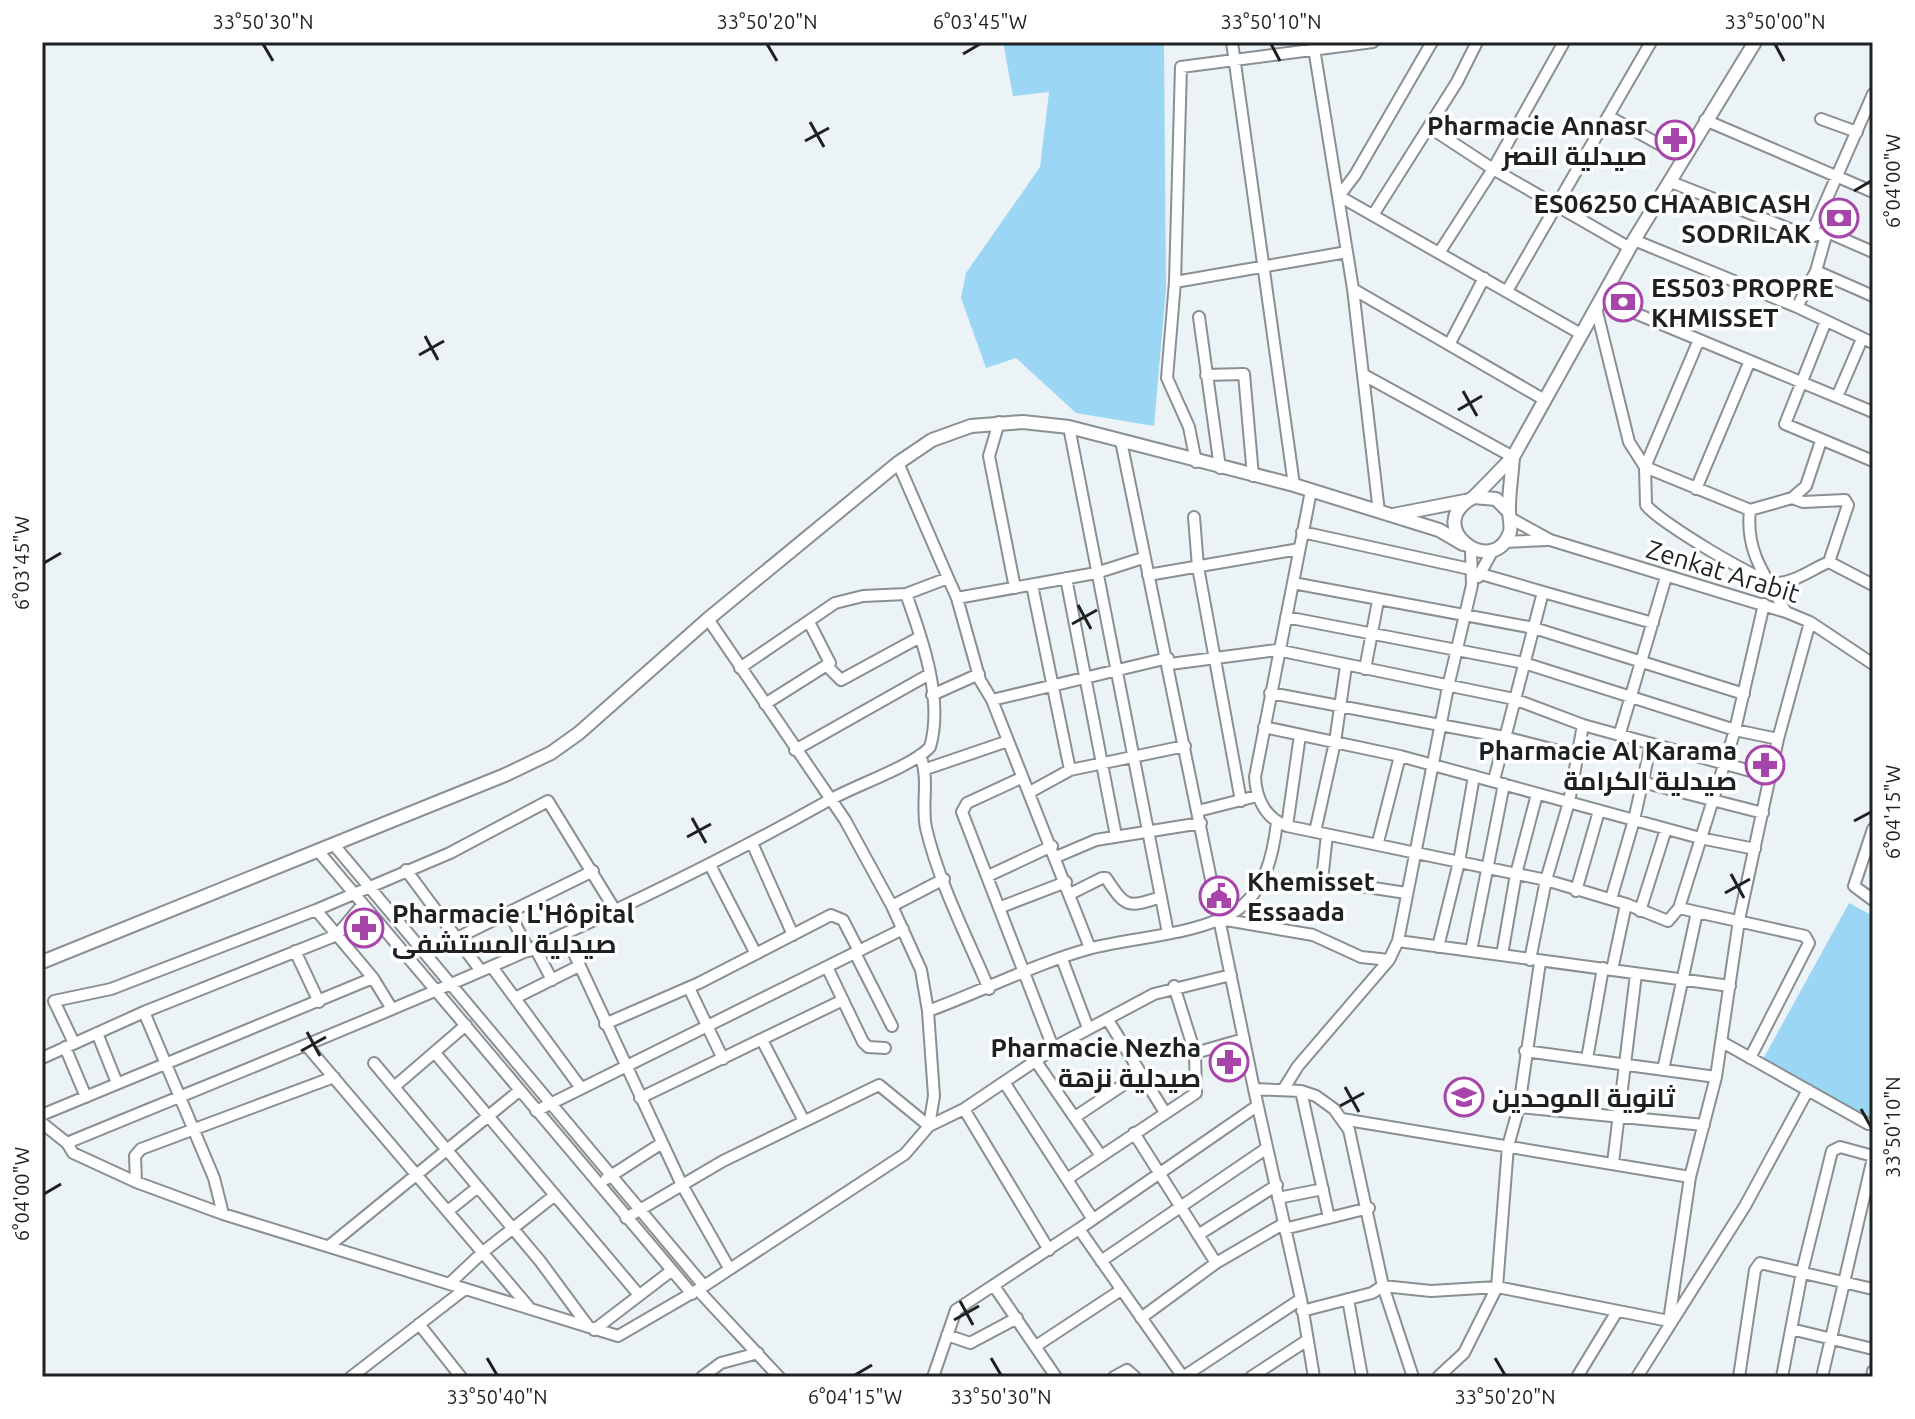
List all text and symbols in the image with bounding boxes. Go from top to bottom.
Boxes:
text: 33°50'30"N [212,10,314,33]
text: 33°50'20"N [716,10,818,33]
text: 6°03'45"W [933,10,1027,33]
text: 33°50'10"N [1220,10,1322,33]
text: 33°50'00"N [1724,10,1826,33]
place label: Pharmacie Annasr صيدلية النصر [1427,111,1647,171]
pharmacy icon: Pharmacie Annasr صيدلية النصر [1654,119,1696,161]
text: 6°04'00"W [1881,134,1904,228]
place label: ES06250 CHAABICASH SODRILAK [1534,189,1812,248]
bank icon: ES06250 CHAABICASH SODRILAK [1818,197,1860,239]
place label: ES503 PROPRE KHMISSET [1651,273,1834,332]
bank icon: ES503 PROPRE KHMISSET [1602,281,1644,323]
text: 6°03'45"W [10,516,33,610]
street label: Zenkat Arabit [1643,534,1803,608]
place label: Pharmacie Al Karama صيدلية الكرامة [1478,736,1737,796]
pharmacy icon: Pharmacie Al Karama صيدلية الكرامة [1744,744,1786,786]
text: 6°04'15"W [1881,765,1904,859]
place label: Khemisset Essaada [1247,867,1375,926]
public building icon: Khemisset Essaada [1198,875,1240,917]
place label: Pharmacie L'Hôpital صيدلية المستشفى [392,899,634,960]
pharmacy icon: Pharmacie L'Hôpital صيدلية المستشفى [343,907,385,949]
place label: Pharmacie Nezha صيدلية نزهة [990,1033,1201,1093]
pharmacy icon: Pharmacie Nezha صيدلية نزهة [1208,1041,1250,1083]
school or university icon: ثانوية الموحدين [1443,1076,1485,1118]
text: 33°50'10"N [1881,1076,1904,1178]
place label: ثانوية الموحدين [1492,1083,1675,1114]
text: 6°04'00"W [10,1147,33,1241]
text: 33°50'40"N [446,1385,548,1408]
text: 6°04'15"W [808,1385,902,1408]
text: 33°50'30"N [950,1385,1052,1408]
text: 33°50'20"N [1454,1385,1556,1408]

